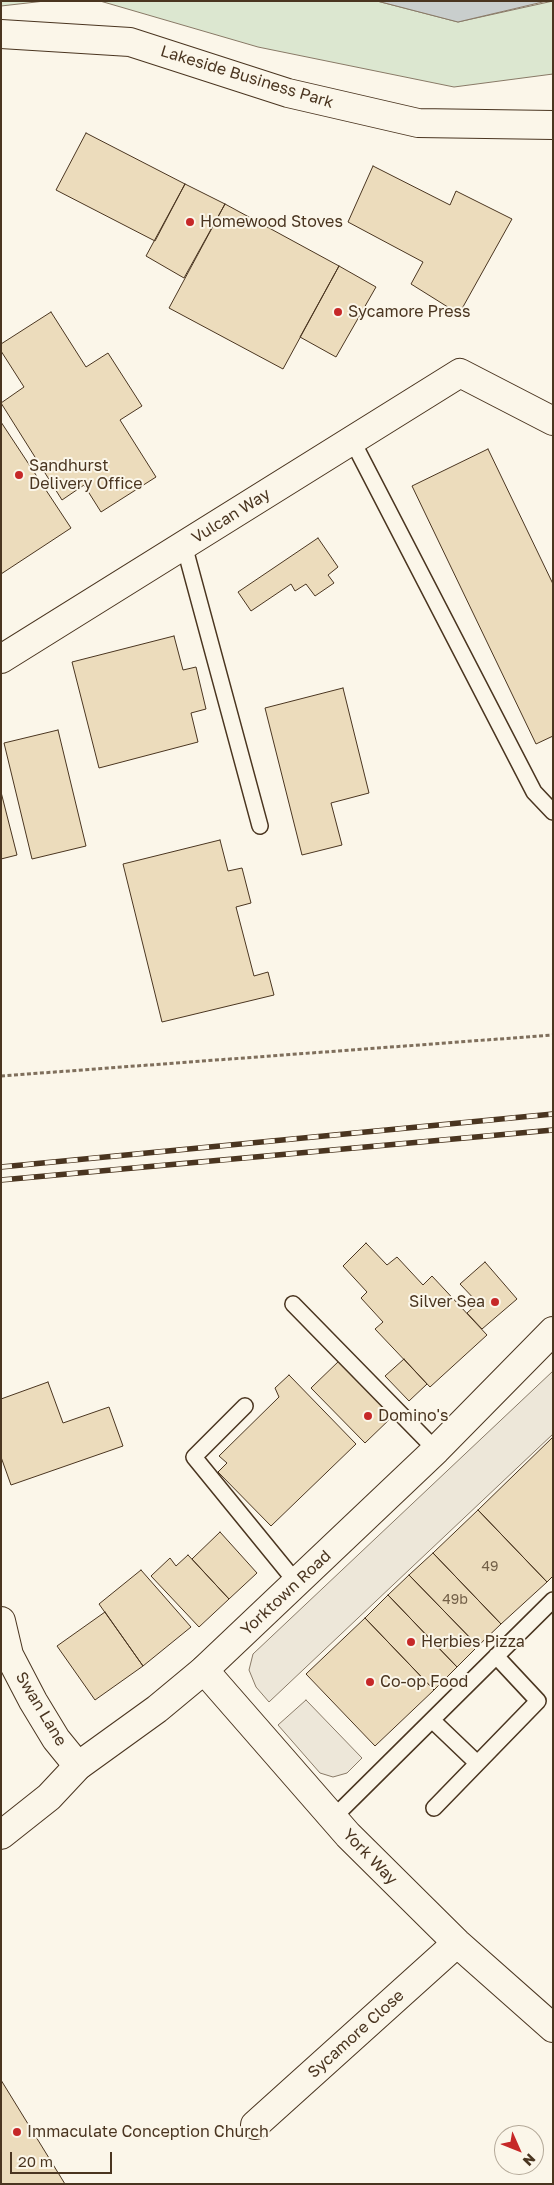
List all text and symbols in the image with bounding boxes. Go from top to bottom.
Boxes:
street label: Lakeside Business Park [158,41,336,113]
place label: Homewood Stoves [200,212,343,232]
marker: Homewood Stoves [184,216,196,228]
place label: Sycamore Press [348,302,470,322]
marker: Sycamore Press [332,306,344,318]
place label: Sandhurst Delivery Office [29,456,142,494]
marker: Sandhurst Delivery Office [13,469,25,481]
street label: Vulcan Way [188,484,274,548]
place label: Silver Sea [409,1292,485,1312]
marker: Silver Sea [489,1296,501,1308]
place label: Domino's [378,1406,449,1426]
marker: Domino's [362,1410,374,1422]
street label: Yorktown Road [237,1546,335,1640]
house number: 49 [481,1559,499,1575]
house number: 49b [442,1592,468,1608]
place label: Herbies Pizza [421,1632,525,1652]
marker: Herbies Pizza [405,1636,417,1648]
street label: Swan Lane [11,1668,71,1750]
place label: Co-op Food [380,1672,468,1692]
marker: Co-op Food [364,1676,376,1688]
street label: York Way [339,1825,401,1889]
street label: Sycamore Close [304,1986,408,2082]
place label: Immaculate Conception Church [27,2122,269,2142]
north arrow [494,2125,544,2175]
marker: Immaculate Conception Church [11,2126,23,2138]
scale bar [12,2142,115,2174]
text: N [520,2150,539,2170]
text: 20 m [18,2152,53,2170]

